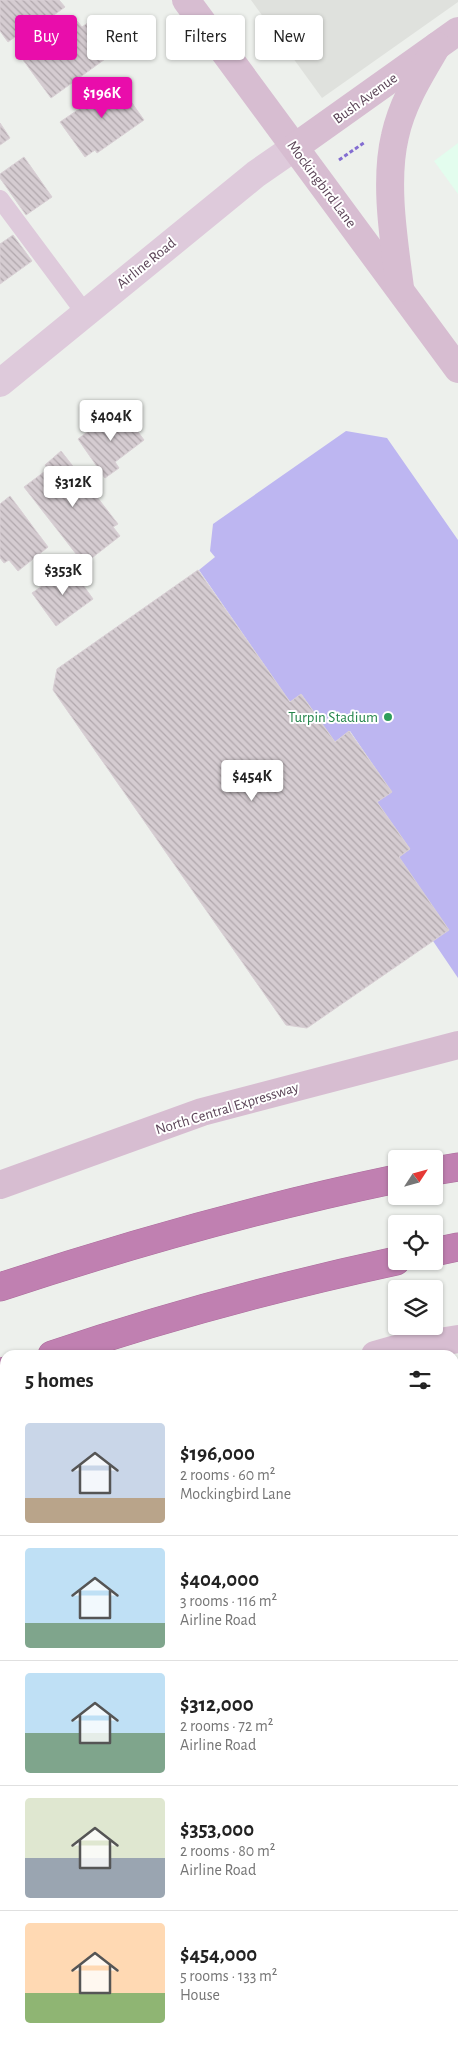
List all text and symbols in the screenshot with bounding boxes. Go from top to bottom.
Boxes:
chip: Buy [15,15,77,60]
chip: Rent [87,15,156,60]
chip: Filters [166,15,245,60]
chip: New [255,15,323,60]
street label: Bush Avenue [330,70,400,127]
pin: $196K [67,76,137,119]
text: $196K [83,85,121,101]
street label: Mockingbird Lane [284,138,359,231]
street label: Airline Road [114,235,179,292]
pin: $404K [76,400,146,442]
text: $404K [91,408,131,424]
pin: $312K [38,466,108,508]
text: $312K [55,474,91,490]
pin: $353K [28,554,98,596]
text: $353K [44,562,82,578]
place label: Turpin Stadium [288,710,378,725]
marker: Turpin Stadium [382,711,394,723]
pin: $454K [217,760,287,802]
text: $454K [232,768,272,784]
street label: North Central Expressway [154,1079,301,1137]
north arrow [388,1150,442,1205]
map controls [388,1150,443,1335]
button: locate [388,1215,443,1270]
button: layers [388,1280,443,1335]
icon: filters [406,1366,434,1394]
text: 5 homes [25,1370,94,1391]
icon: home [65,1443,125,1503]
text: $196,000 [180,1443,255,1464]
text: 2 rooms · 60 m² [180,1467,275,1483]
text: Mockingbird Lane [180,1486,291,1502]
icon: home [65,1568,125,1628]
text: $404,000 [180,1569,259,1590]
text: 3 rooms · 116 m² [180,1593,277,1609]
text: Airline Road [180,1612,256,1628]
icon: home [65,1693,125,1753]
text: $312,000 [180,1694,254,1715]
text: 2 rooms · 72 m² [180,1718,273,1734]
text: Airline Road [180,1737,256,1753]
icon: home [65,1818,125,1878]
text: $353,000 [180,1819,254,1840]
text: 2 rooms · 80 m² [180,1843,275,1859]
text: Airline Road [180,1862,256,1878]
icon: home [65,1943,125,2003]
text: $454,000 [180,1944,257,1965]
text: 5 rooms · 133 m² [180,1968,277,1984]
text: House [180,1987,220,2003]

